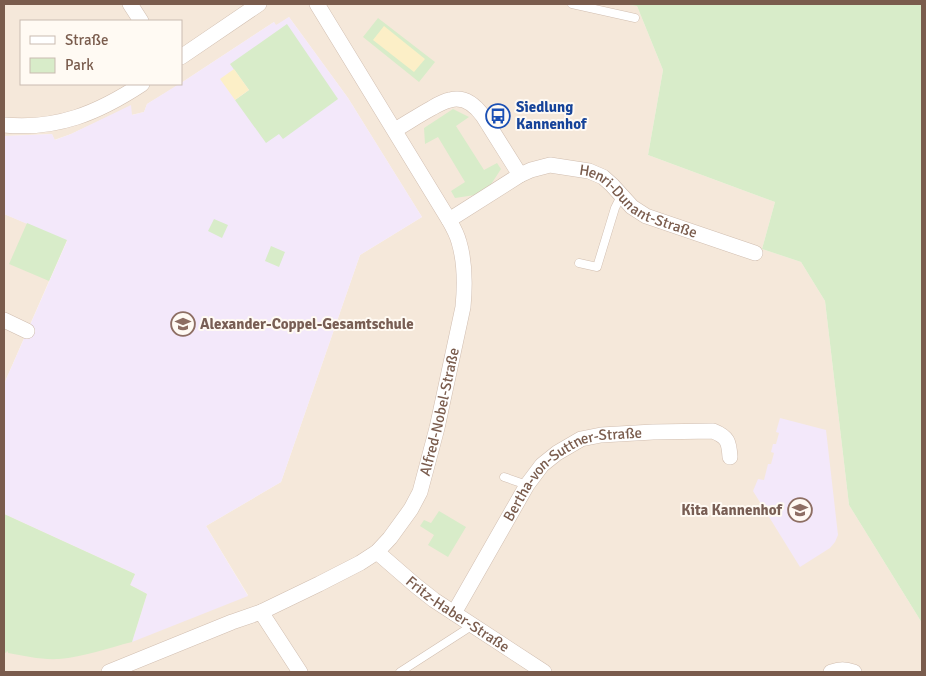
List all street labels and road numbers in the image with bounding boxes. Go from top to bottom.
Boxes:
street label: Henri-Dunant-Straße [578,161,700,242]
street label: Alfred-Nobel-Straße [416,346,463,478]
street label: Bertha-von-Suttner-Straße [499,424,643,524]
street label: Fritz-Haber-Straße [402,572,513,656]

